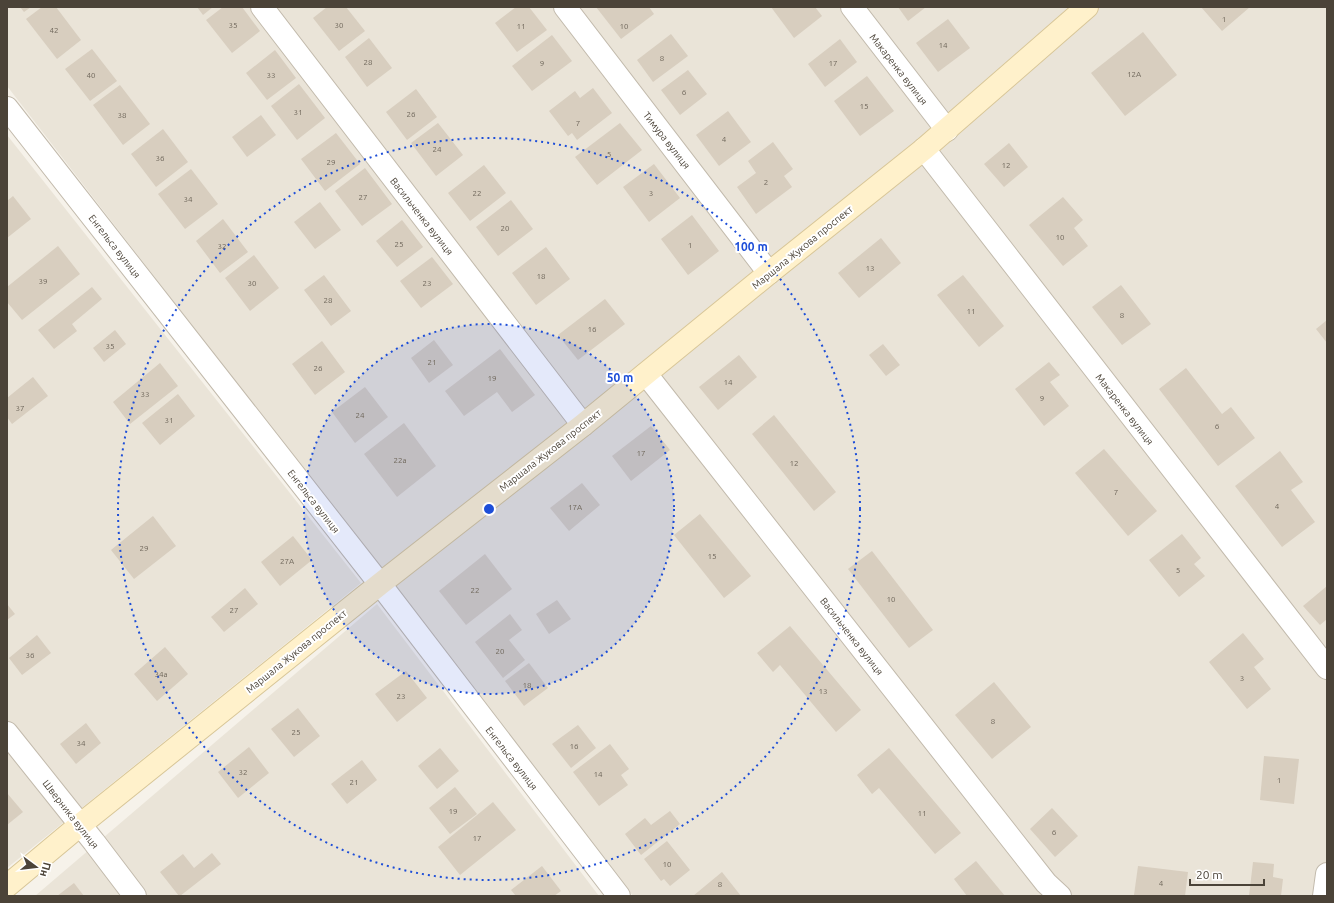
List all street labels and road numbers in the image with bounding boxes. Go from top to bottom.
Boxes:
street label: Макаренка вулиця [867,32,930,107]
street label: Тимура вулиця [641,110,692,171]
street label: Васильченка вулиця [388,175,455,257]
street label: Маршала Жукова проспект [750,203,855,291]
street label: Енгельса вулиця [86,212,143,280]
street label: Макаренка вулиця [1093,372,1156,447]
street label: Маршала Жукова проспект [497,407,604,494]
street label: Енгельса вулиця [285,467,342,535]
street label: Васильченка вулиця [818,595,885,677]
street label: Маршала Жукова проспект [244,607,349,695]
street label: Енгельса вулиця [483,724,540,792]
street label: Шверника вулиця [40,778,101,851]

